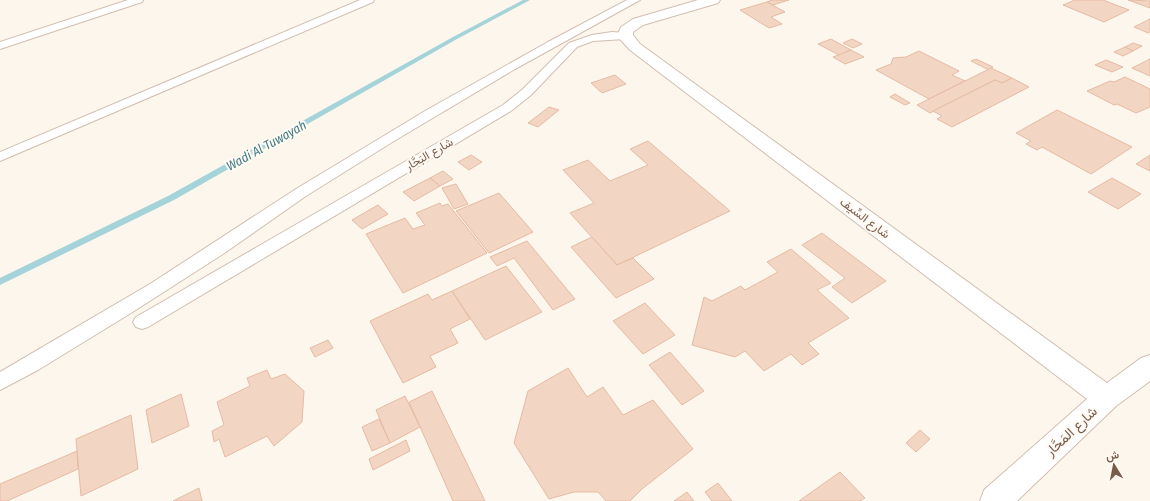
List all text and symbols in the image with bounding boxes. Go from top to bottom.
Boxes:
water label: Wadi Al Tuwayah [224,117,309,174]
street label: شارع البَحَّار [402,135,456,175]
street label: شارع السِّيف [836,195,893,243]
street label: شارع المَحَّار [1041,403,1102,462]
north arrow [1094,445,1134,485]
text: ش [1105,448,1120,463]

